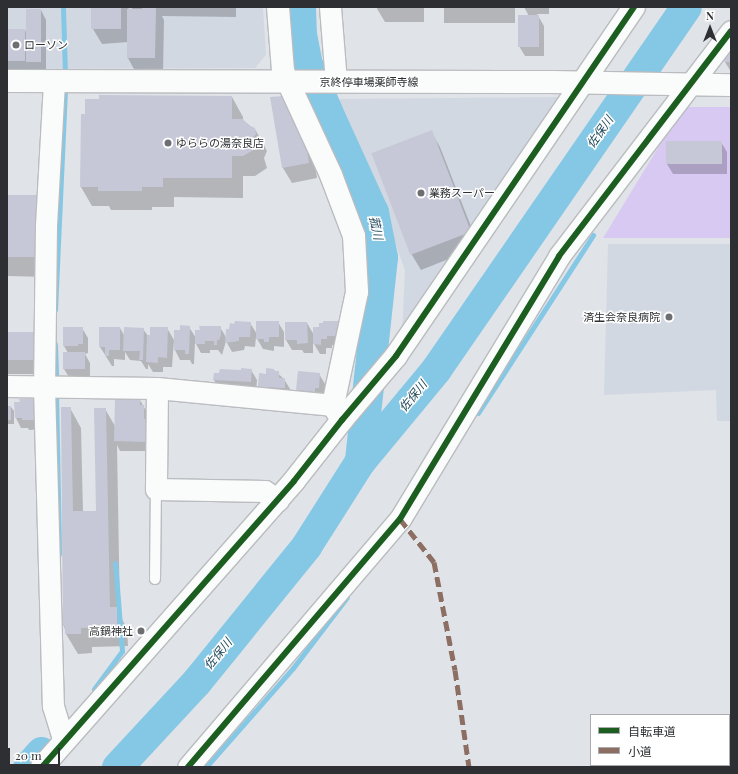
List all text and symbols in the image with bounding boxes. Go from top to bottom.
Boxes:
north arrow [690,8,730,48]
text: N [706,8,714,23]
place label: ローソン [24,38,68,52]
marker: ローソン [11,40,21,50]
street label: 京終停車場薬師寺線 [320,75,418,89]
water label: 佐保川 [584,113,616,151]
place label: ゆららの湯奈良店 [176,136,264,150]
marker: ゆららの湯奈良店 [163,138,173,148]
place label: 業務スーパー [429,186,495,200]
marker: 業務スーパー [416,188,426,198]
water label: 菰川 [366,215,386,241]
place label: 済生会奈良病院 [583,310,660,324]
marker: 済生会奈良病院 [663,311,675,323]
water label: 佐保川 [396,377,430,415]
place label: 高鍋神社 [89,624,133,638]
marker: 高鍋神社 [136,626,146,636]
water label: 佐保川 [201,635,235,673]
legend [590,714,730,766]
text: 自転車道 [628,723,676,739]
scale bar [10,740,62,766]
text: 小道 [628,743,652,759]
text: 20 m [15,747,42,763]

